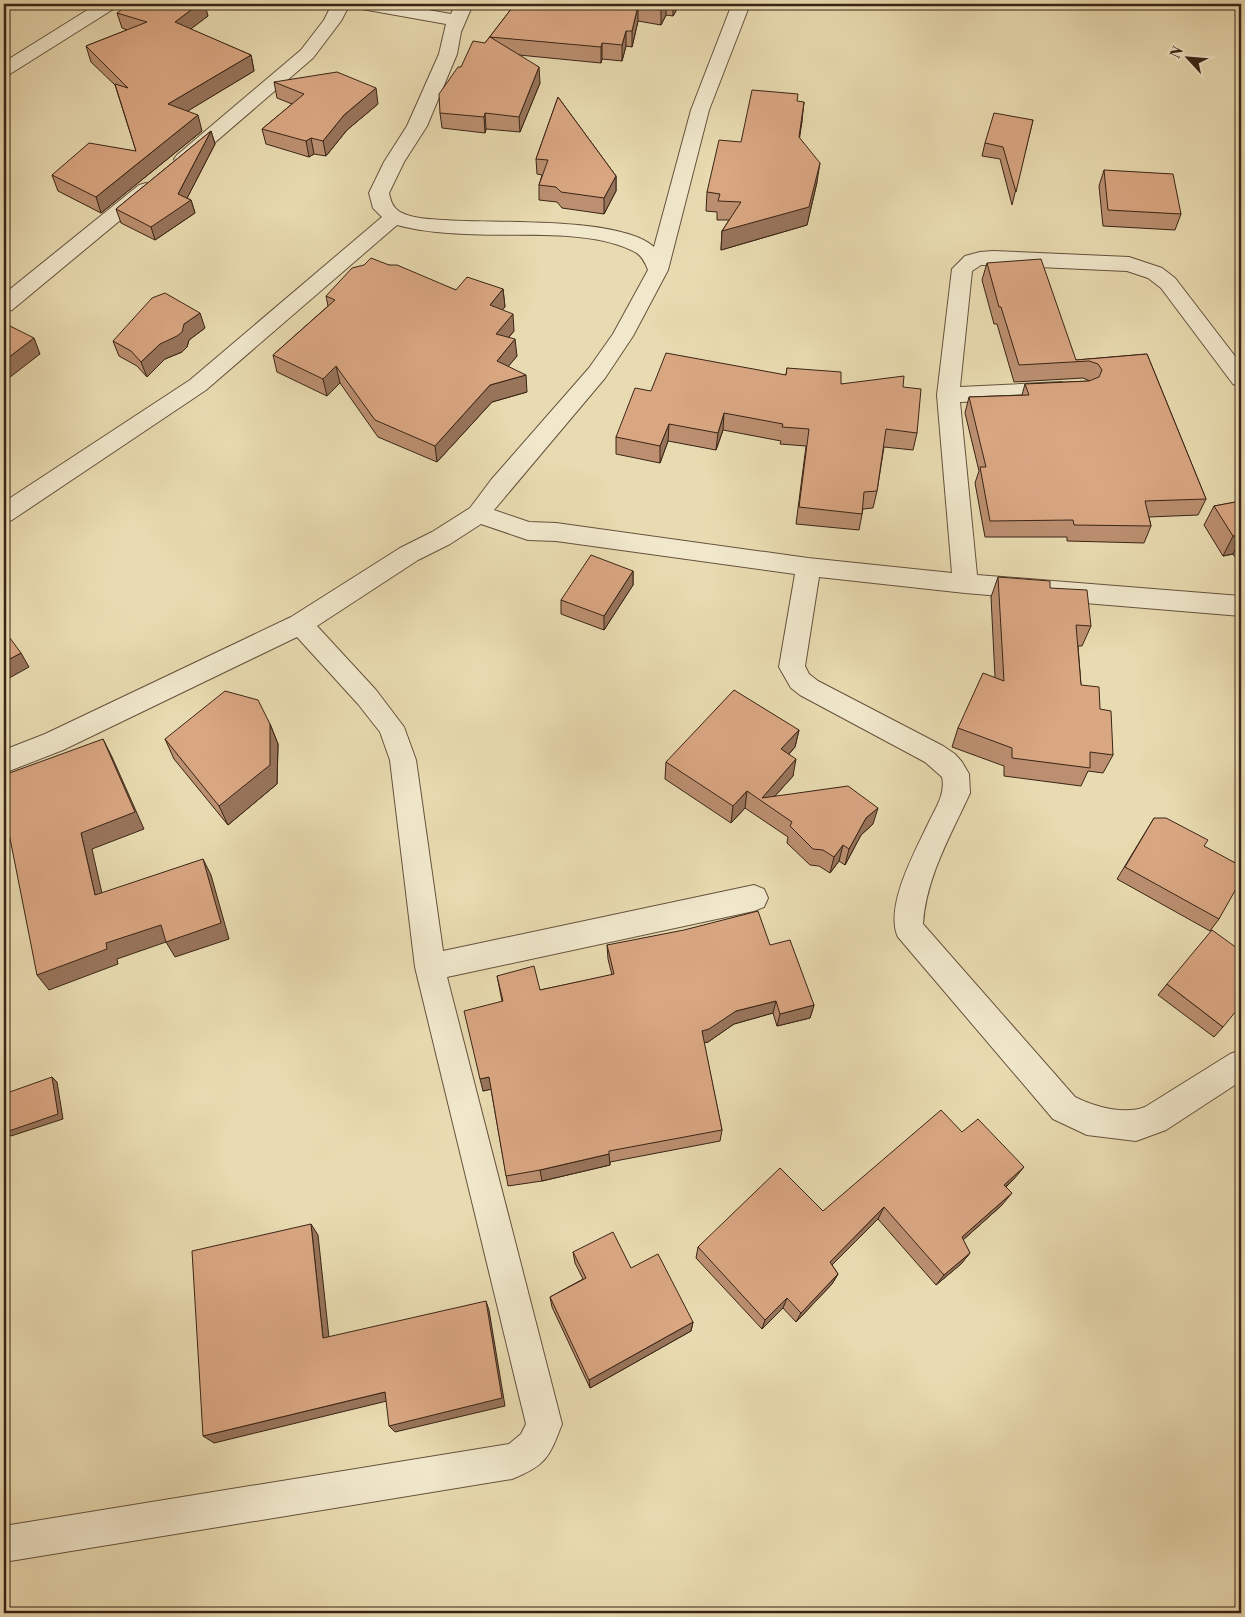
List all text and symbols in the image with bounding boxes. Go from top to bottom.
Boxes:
north arrow [1162,32,1212,82]
text: N [1167,44,1188,62]

